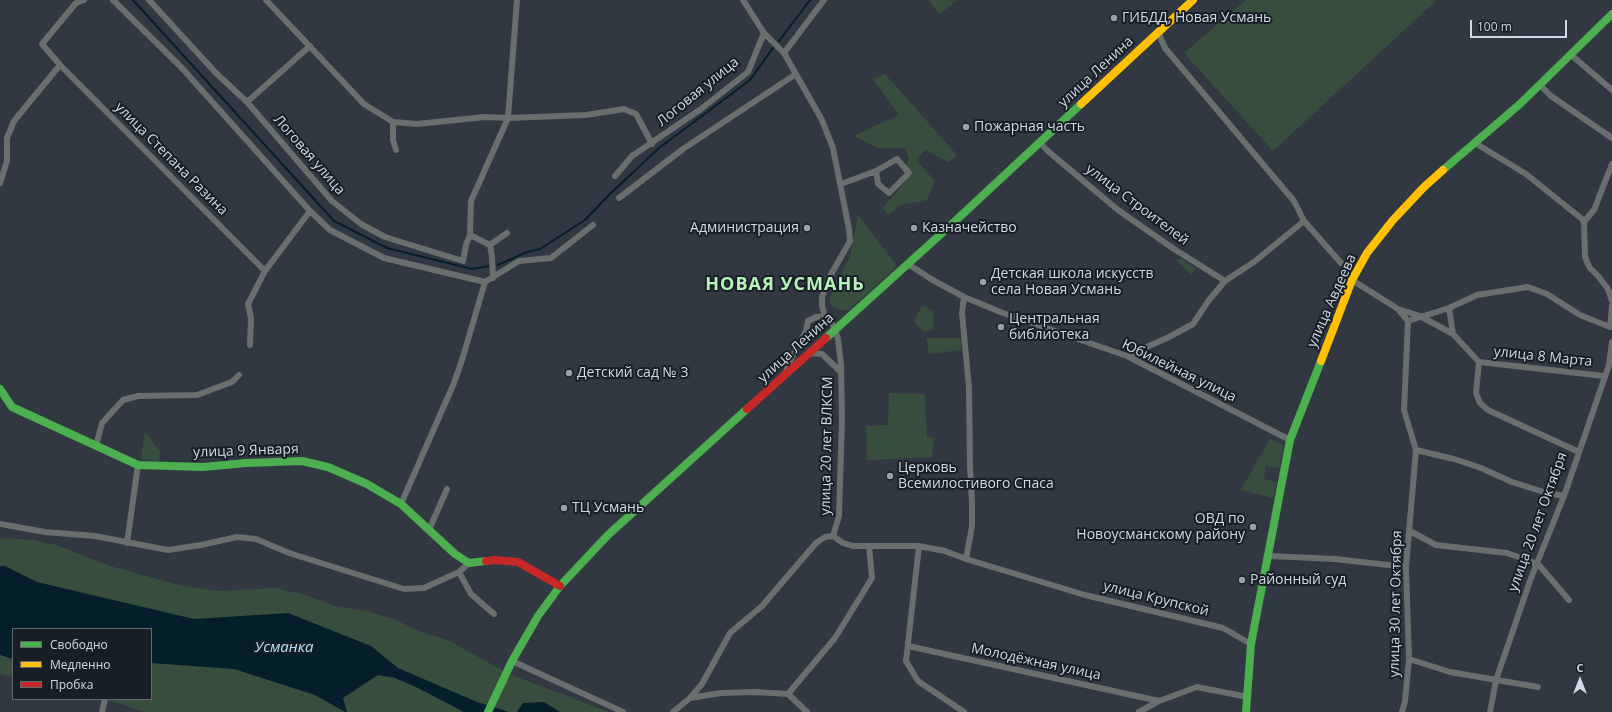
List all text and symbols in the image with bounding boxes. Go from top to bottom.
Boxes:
place label: ГИБДД, Новая Усмань [1122,10,1271,26]
scale bar [1472,12,1569,38]
marker: ГИБДД, Новая Усмань [1109,13,1119,23]
text: 100 m [1477,18,1512,35]
street label: улица Ленина [1055,33,1137,111]
street label: Логовая улица [654,54,742,130]
street label: улица Степана Разина [111,99,231,219]
street label: Логовая улица [270,112,348,198]
place label: Пожарная часть [974,119,1085,135]
marker: Пожарная часть [961,122,971,132]
street label: улица Строителей [1082,161,1192,249]
place label: Администрация [690,220,799,236]
place label: Казначейство [922,220,1017,236]
marker: Администрация [802,223,812,233]
marker: Казначейство [909,223,919,233]
street label: улица Авдеева [1304,252,1360,350]
place label: Детская школа искусств села Новая Усмань [991,266,1154,298]
district label: НОВАЯ УСМАНЬ [705,274,865,296]
marker: Детская школа искусств села Новая Усмань [978,277,988,287]
street label: улица Ленина [755,310,837,386]
place label: Центральная библиотека [1009,311,1100,344]
marker: Центральная библиотека [996,322,1006,332]
street label: Юбилейная улица [1119,336,1239,406]
street label: улица 8 Марта [1493,343,1593,371]
place label: Детский сад № 3 [577,365,688,381]
marker: Детский сад № 3 [564,368,574,378]
street label: улица 20 лет ВЛКСМ [817,377,837,515]
street label: улица 9 Января [193,441,299,461]
street label: улица 20 лет Октября [1505,450,1571,594]
place label: Церковь Всемилостивого Спаса [898,460,1054,492]
marker: Церковь Всемилостивого Спаса [885,471,895,481]
place label: ТЦ Усмань [572,500,644,516]
marker: ТЦ Усмань [559,503,569,513]
place label: ОВД по Новоусманскому району [1076,511,1245,544]
marker: ОВД по Новоусманскому району [1248,522,1258,532]
street label: улица 30 лет Октября [1386,530,1406,678]
place label: Районный суд [1250,572,1346,588]
marker: Районный суд [1237,575,1247,585]
street label: улица Крупской [1101,578,1211,620]
legend [12,628,152,700]
text: Свободно [50,636,108,653]
water label: Усманка [255,639,313,657]
street label: Молодёжная улица [970,640,1102,684]
text: Медленно [50,656,110,673]
north arrow [1560,660,1600,700]
text: С [1576,660,1584,675]
text: Пробка [50,676,93,693]

